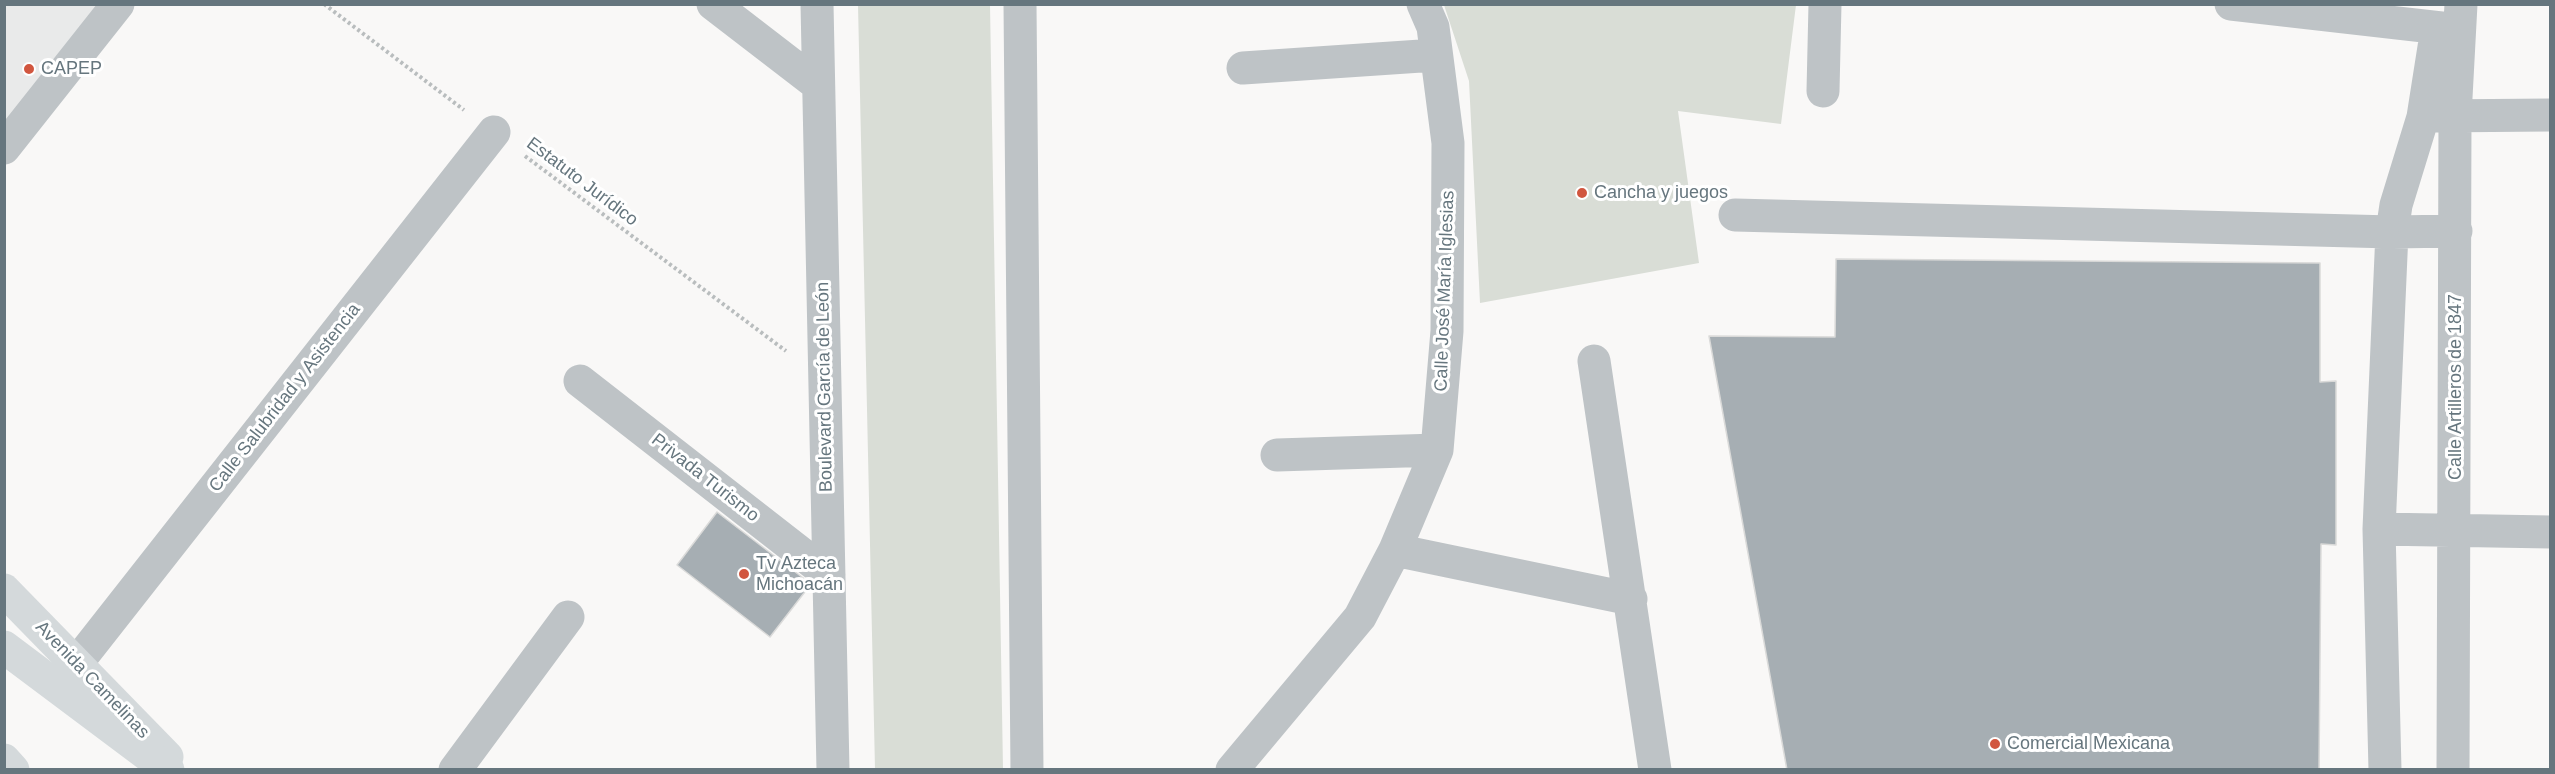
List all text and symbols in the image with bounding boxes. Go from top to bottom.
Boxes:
place label: CAPEP [41,58,102,80]
marker: CAPEP [22,62,36,76]
street label: Estatuto Jurídico [522,133,642,231]
place label: Cancha y juegos [1594,182,1728,204]
marker: Cancha y juegos [1575,186,1589,200]
street label: Calle José María Iglesias [1431,190,1459,392]
street label: Boulevard García de León [812,282,838,492]
street label: Calle Artilleros de 1847 [2445,294,2467,480]
street label: Calle Salubridad y Asistencia [205,299,365,497]
street label: Privada Turismo [647,429,763,527]
place label: Tv Azteca Michoacán [756,553,843,596]
marker: Tv Azteca Michoacán [737,567,751,581]
street label: Avenida Camelinas [30,617,154,743]
place label: Comercial Mexicana [2007,733,2170,755]
marker: Comercial Mexicana [1988,737,2002,751]

